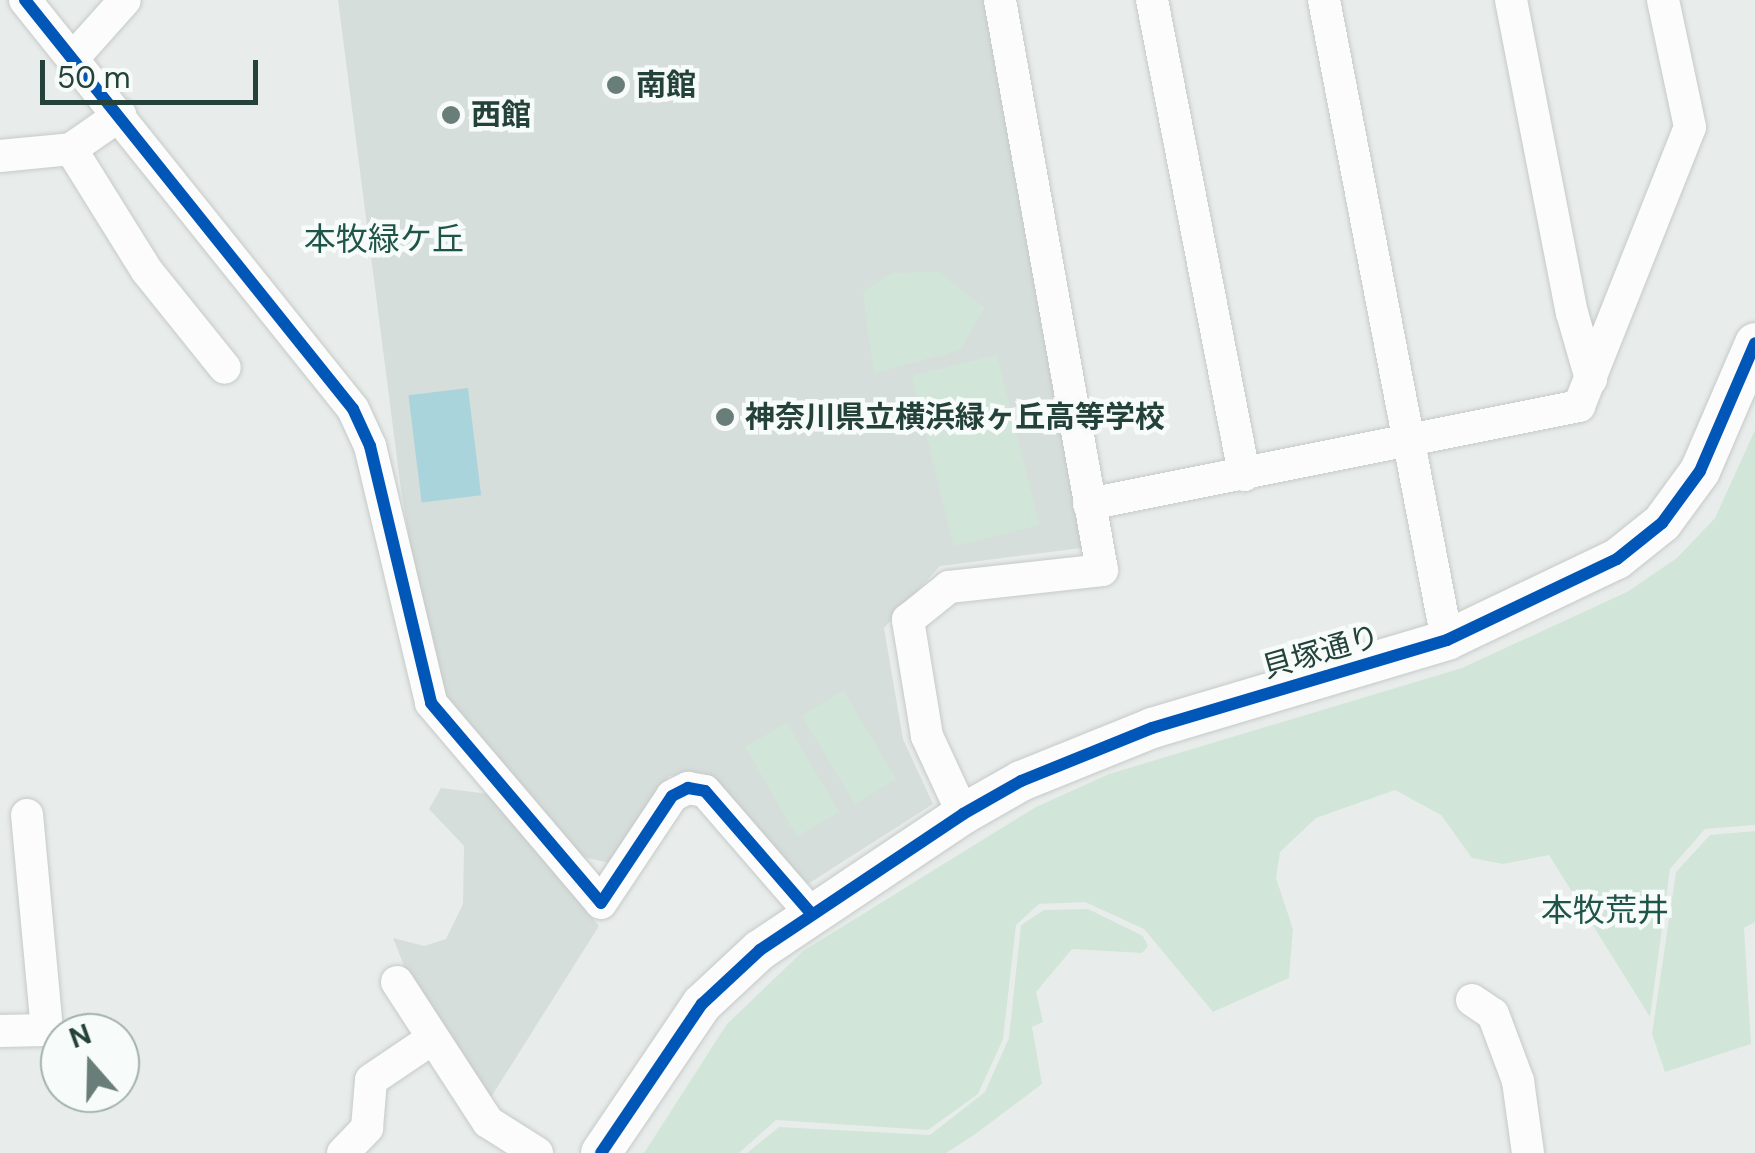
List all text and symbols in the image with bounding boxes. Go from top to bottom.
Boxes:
scale bar [45,40,262,102]
text: 50 m [57,58,131,97]
place label: 南館 [636,67,696,103]
marker: 南館 [605,74,627,96]
place label: 西館 [471,97,531,133]
marker: 西館 [440,104,462,126]
district label: 本牧緑ケ丘 [304,220,464,258]
place label: 神奈川県立横浜緑ヶ丘高等学校 [745,399,1165,435]
marker: 神奈川県立横浜緑ヶ丘高等学校 [714,406,736,428]
street label: 貝塚通り [1258,618,1384,686]
district label: 本牧荒井 [1541,891,1669,929]
north arrow [40,1013,140,1113]
text: N [64,1015,96,1057]

